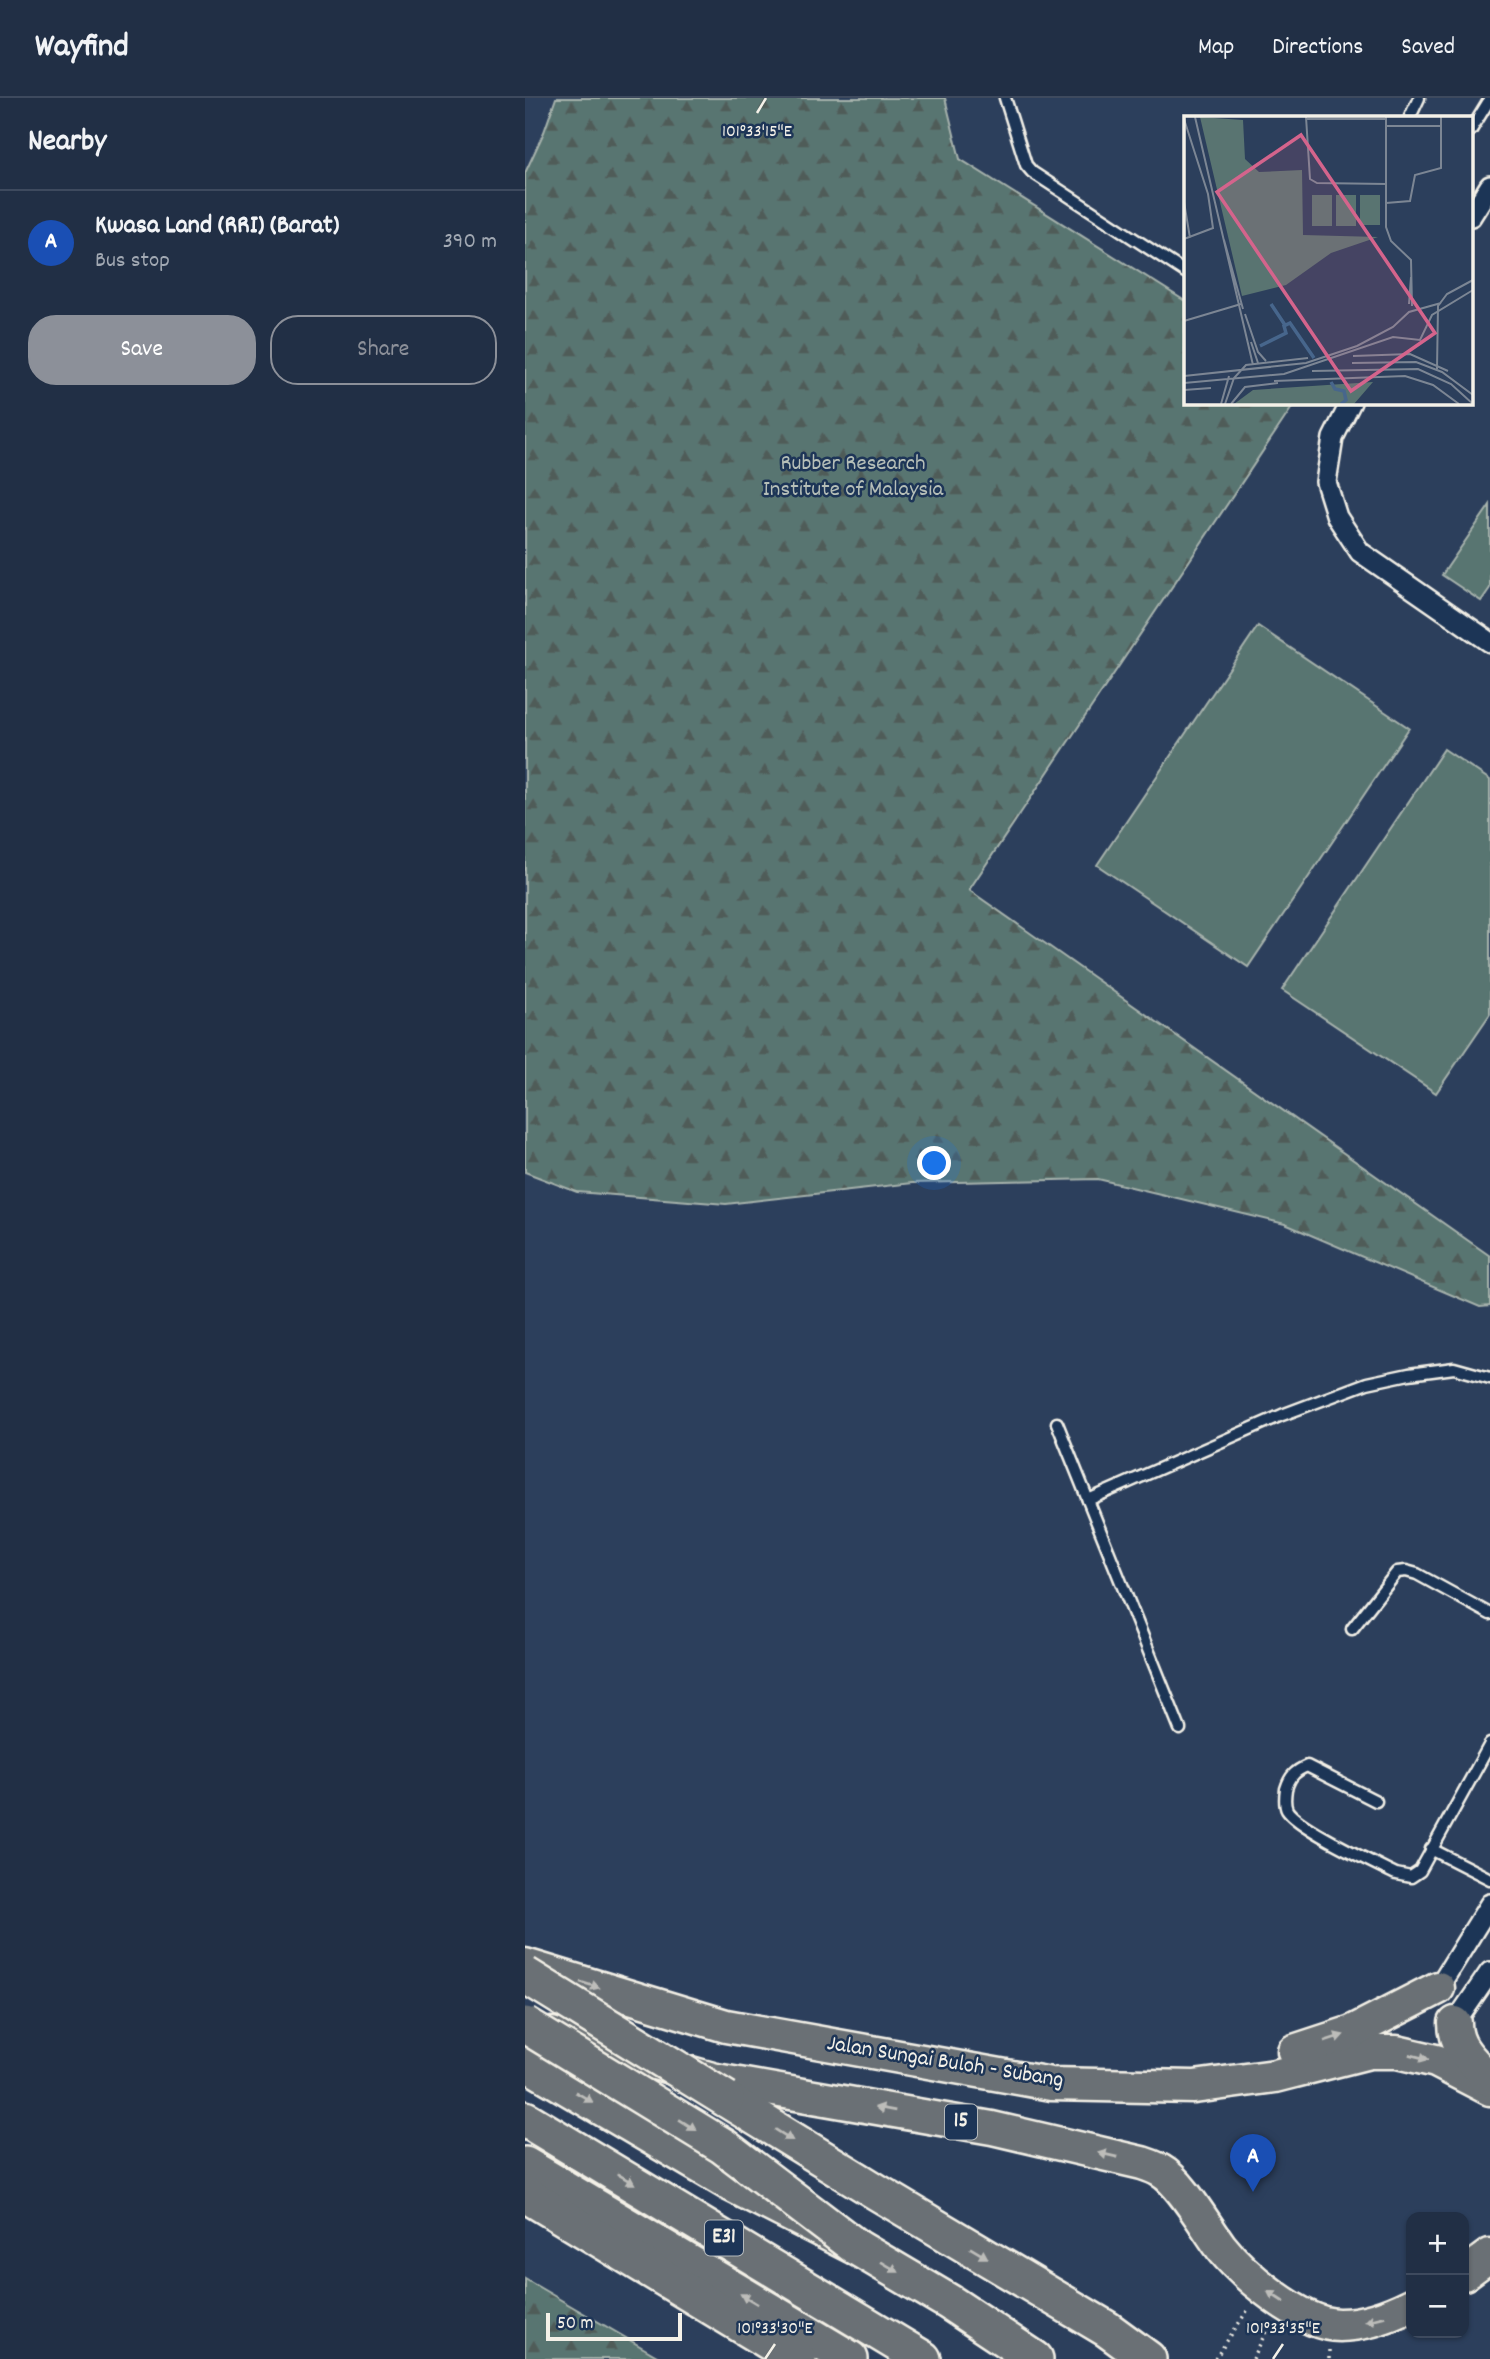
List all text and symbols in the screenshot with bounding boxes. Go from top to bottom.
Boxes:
text: Wayfind [35,25,129,72]
text: Map [1198,31,1234,65]
text: Directions [1272,31,1363,65]
text: Saved [1401,31,1455,65]
inset map [1184,116,1473,404]
text: 101°33'15"E [722,120,792,145]
text: Nearby [28,122,106,165]
text: Kwasa Land (RRI) (Barat) [95,208,339,245]
text: A [45,226,57,259]
text: 390 m [443,226,497,259]
text: Bus stop [95,245,170,278]
button: Save [28,315,256,385]
button: Share [270,315,497,385]
park label: Rubber Research Institute of Malaysia [763,448,944,507]
your location [917,1146,951,1180]
one-way arrow [580,1980,601,1990]
street label: Jalan Sungai Buloh - Subang [824,2028,1066,2098]
one-way arrow [1324,2032,1345,2043]
one-way arrow [1408,2052,1430,2063]
one-way arrow [574,2091,593,2103]
one-way arrow [874,2103,896,2114]
road number: 15 [945,2105,977,2140]
one-way arrow [678,2118,697,2131]
one-way arrow [775,2128,794,2141]
pin: A [1230,2134,1276,2192]
one-way arrow [1097,2149,1119,2160]
one-way arrow [616,2172,635,2185]
map controls [1406,2212,1469,2338]
button: + [1406,2212,1469,2275]
road number: E31 [705,2220,743,2256]
one-way arrow [969,2247,988,2259]
one-way arrow [880,2261,899,2273]
button: − [1406,2275,1469,2338]
one-way arrow [1266,2291,1285,2304]
one-way arrow [740,2293,759,2305]
scale bar [546,2310,683,2342]
text: 50 m [557,2311,594,2338]
one-way arrow [1364,2314,1385,2324]
text: 101°33'30"E [737,2317,813,2342]
text: 101°33'35"E [1246,2317,1320,2342]

